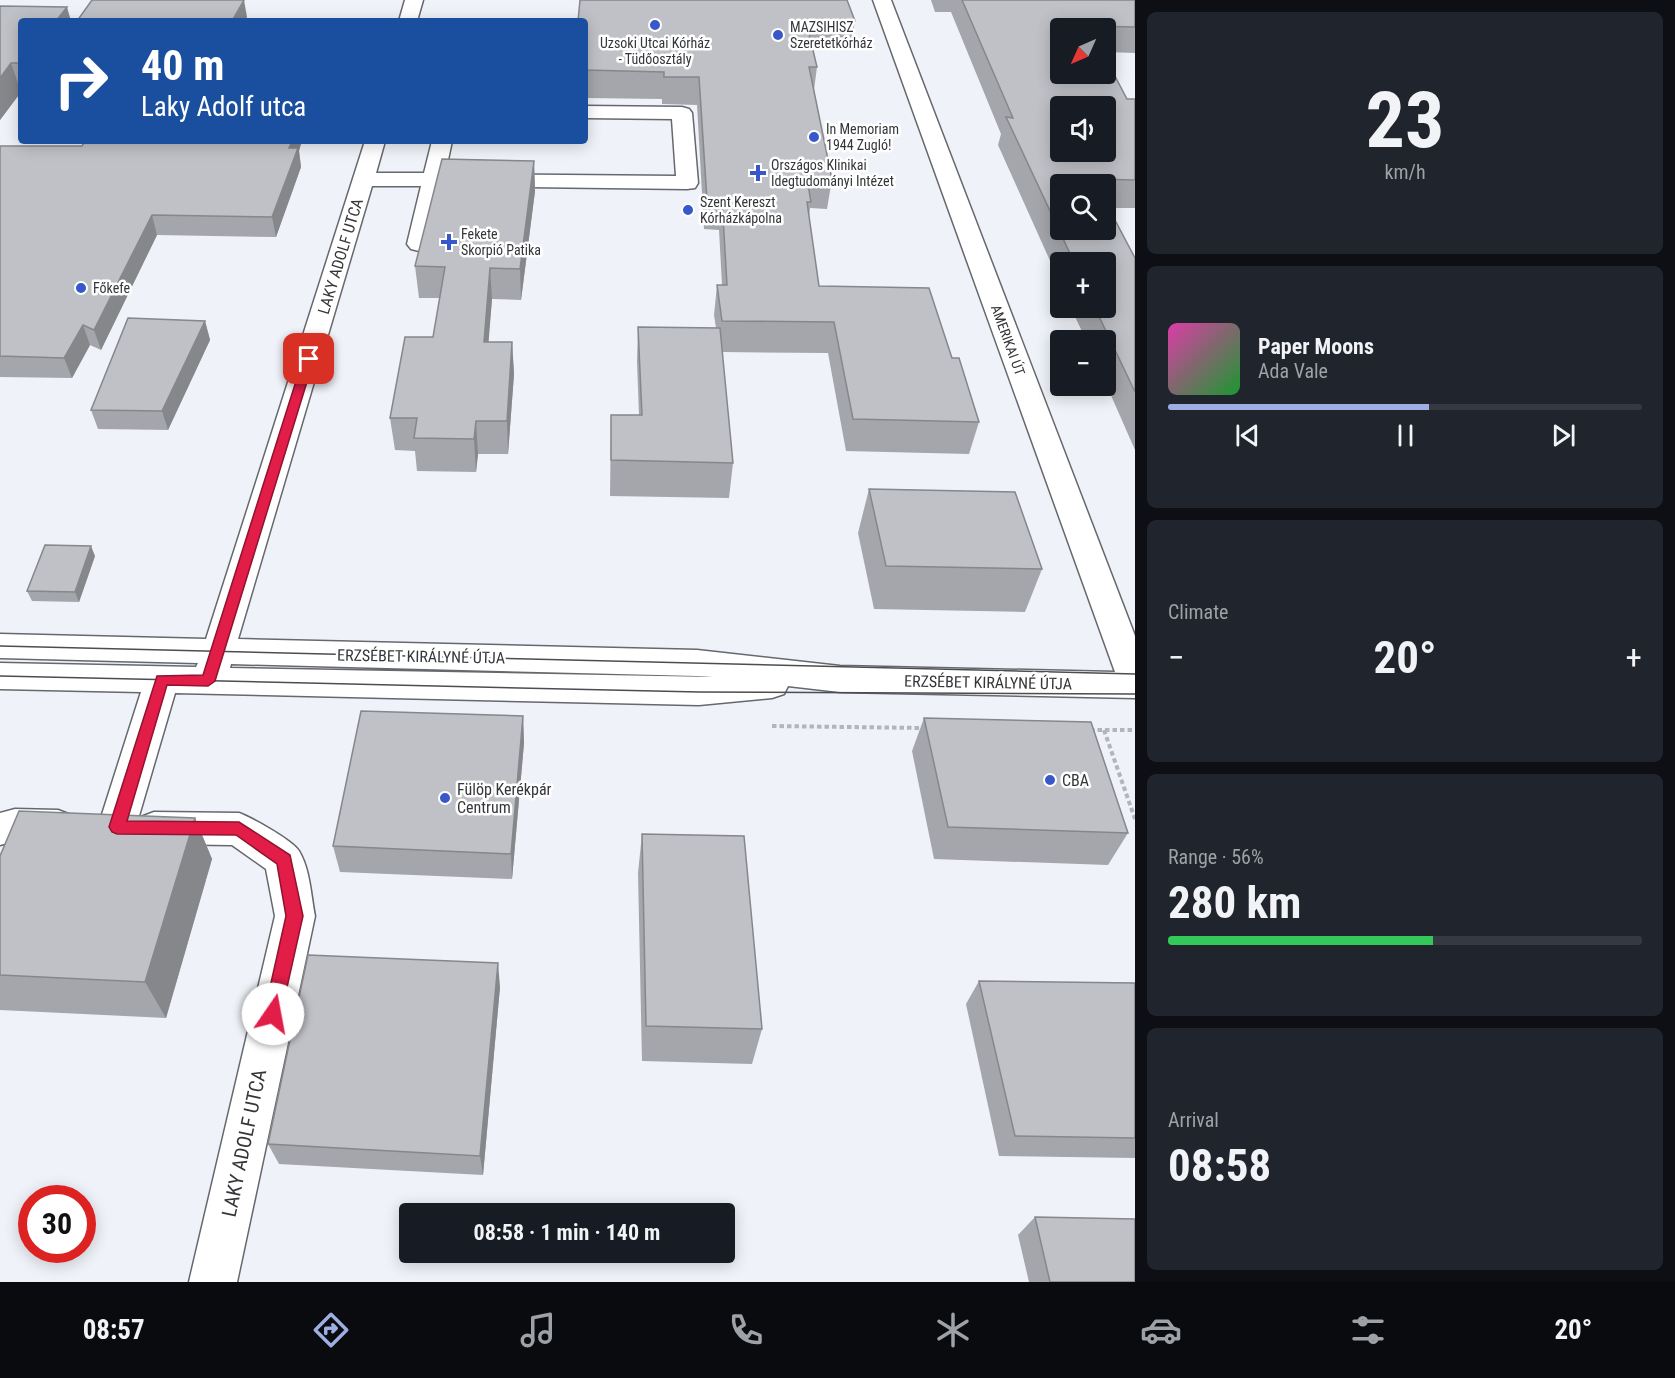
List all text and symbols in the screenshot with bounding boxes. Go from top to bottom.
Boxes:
marker: Uzsoki Utcai Kórház - Tüdőosztály [648,18,662,32]
north arrow [1050,18,1116,84]
map controls [1050,18,1116,396]
place label: MAZSIHISZ Szeretetkórház [790,19,873,51]
marker: MAZSIHISZ Szeretetkórház [771,28,785,42]
place label: Uzsoki Utcai Kórház - Tüdőosztály [600,35,710,67]
text: 40 m [141,41,224,90]
icon: right [42,42,120,120]
text: 23 [1366,75,1444,166]
text: Laky Adolf utca [141,91,306,123]
button: sound [1050,96,1116,162]
place label: In Memoriam 1944 Zugló! [826,121,899,153]
marker: In Memoriam 1944 Zugló! [807,130,821,144]
place label: Országos Klinikai Idegtudományi Intézet [771,157,894,189]
text: km/h [1384,160,1426,184]
marker: Országos Klinikai Idegtudományi Intézet [749,164,767,182]
button: search [1050,174,1116,240]
place label: Szent Kereszt Kórházkápolna [700,194,782,226]
street label: LAKY ADOLF UTCA [314,196,367,316]
marker: Szent Kereszt Kórházkápolna [681,203,695,217]
place label: Fekete Skorpió Patika [461,226,541,258]
marker: Fekete Skorpió Patika [442,235,456,249]
button: + [1050,252,1116,318]
place label: Főkefe [93,280,131,296]
marker: Főkefe [74,281,88,295]
street label: AMERIKAI ÚT [988,302,1029,378]
button: − [1050,330,1116,396]
pin [283,333,334,384]
text: Paper Moons [1258,334,1374,359]
icon: arrive [292,342,325,375]
text: Ada Vale [1258,359,1328,383]
icon: previous [1231,419,1264,452]
icon: pause [1389,419,1422,452]
icon: next [1547,419,1580,452]
text: Climate [1168,600,1228,624]
text: 20° [1374,631,1437,684]
text: − [1168,638,1185,677]
text: + [1626,638,1642,677]
street label: ERZSÉBET KIRÁLYNÉ ÚTJA [337,646,505,667]
street label: ERZSÉBET KIRÁLYNÉ ÚTJA [904,672,1072,693]
place label: CBA [1062,771,1089,790]
marker: CBA [1043,773,1057,787]
place label: Fülöp Kerékpár Centrum [457,780,552,817]
marker: Fülöp Kerékpár Centrum [438,791,452,805]
text: Range · 56% [1168,845,1264,869]
text: 280 km [1168,876,1301,929]
position arrow [241,982,305,1046]
street label: LAKY ADOLF UTCA [217,1067,271,1219]
text: Arrival [1168,1108,1219,1132]
text: 08:58 [1168,1139,1271,1192]
speed limit sign: 30 [18,1185,96,1263]
text: 08:58 · 1 min · 140 m [474,1220,660,1245]
icon: directions [310,1309,352,1351]
icon: music [517,1309,559,1351]
icon: phone [725,1309,767,1351]
icon: climate [932,1309,974,1351]
icon: car [1140,1309,1182,1351]
icon: filters [1347,1309,1389,1351]
text: 08:57 [83,1314,145,1346]
text: 20° [1554,1314,1592,1346]

